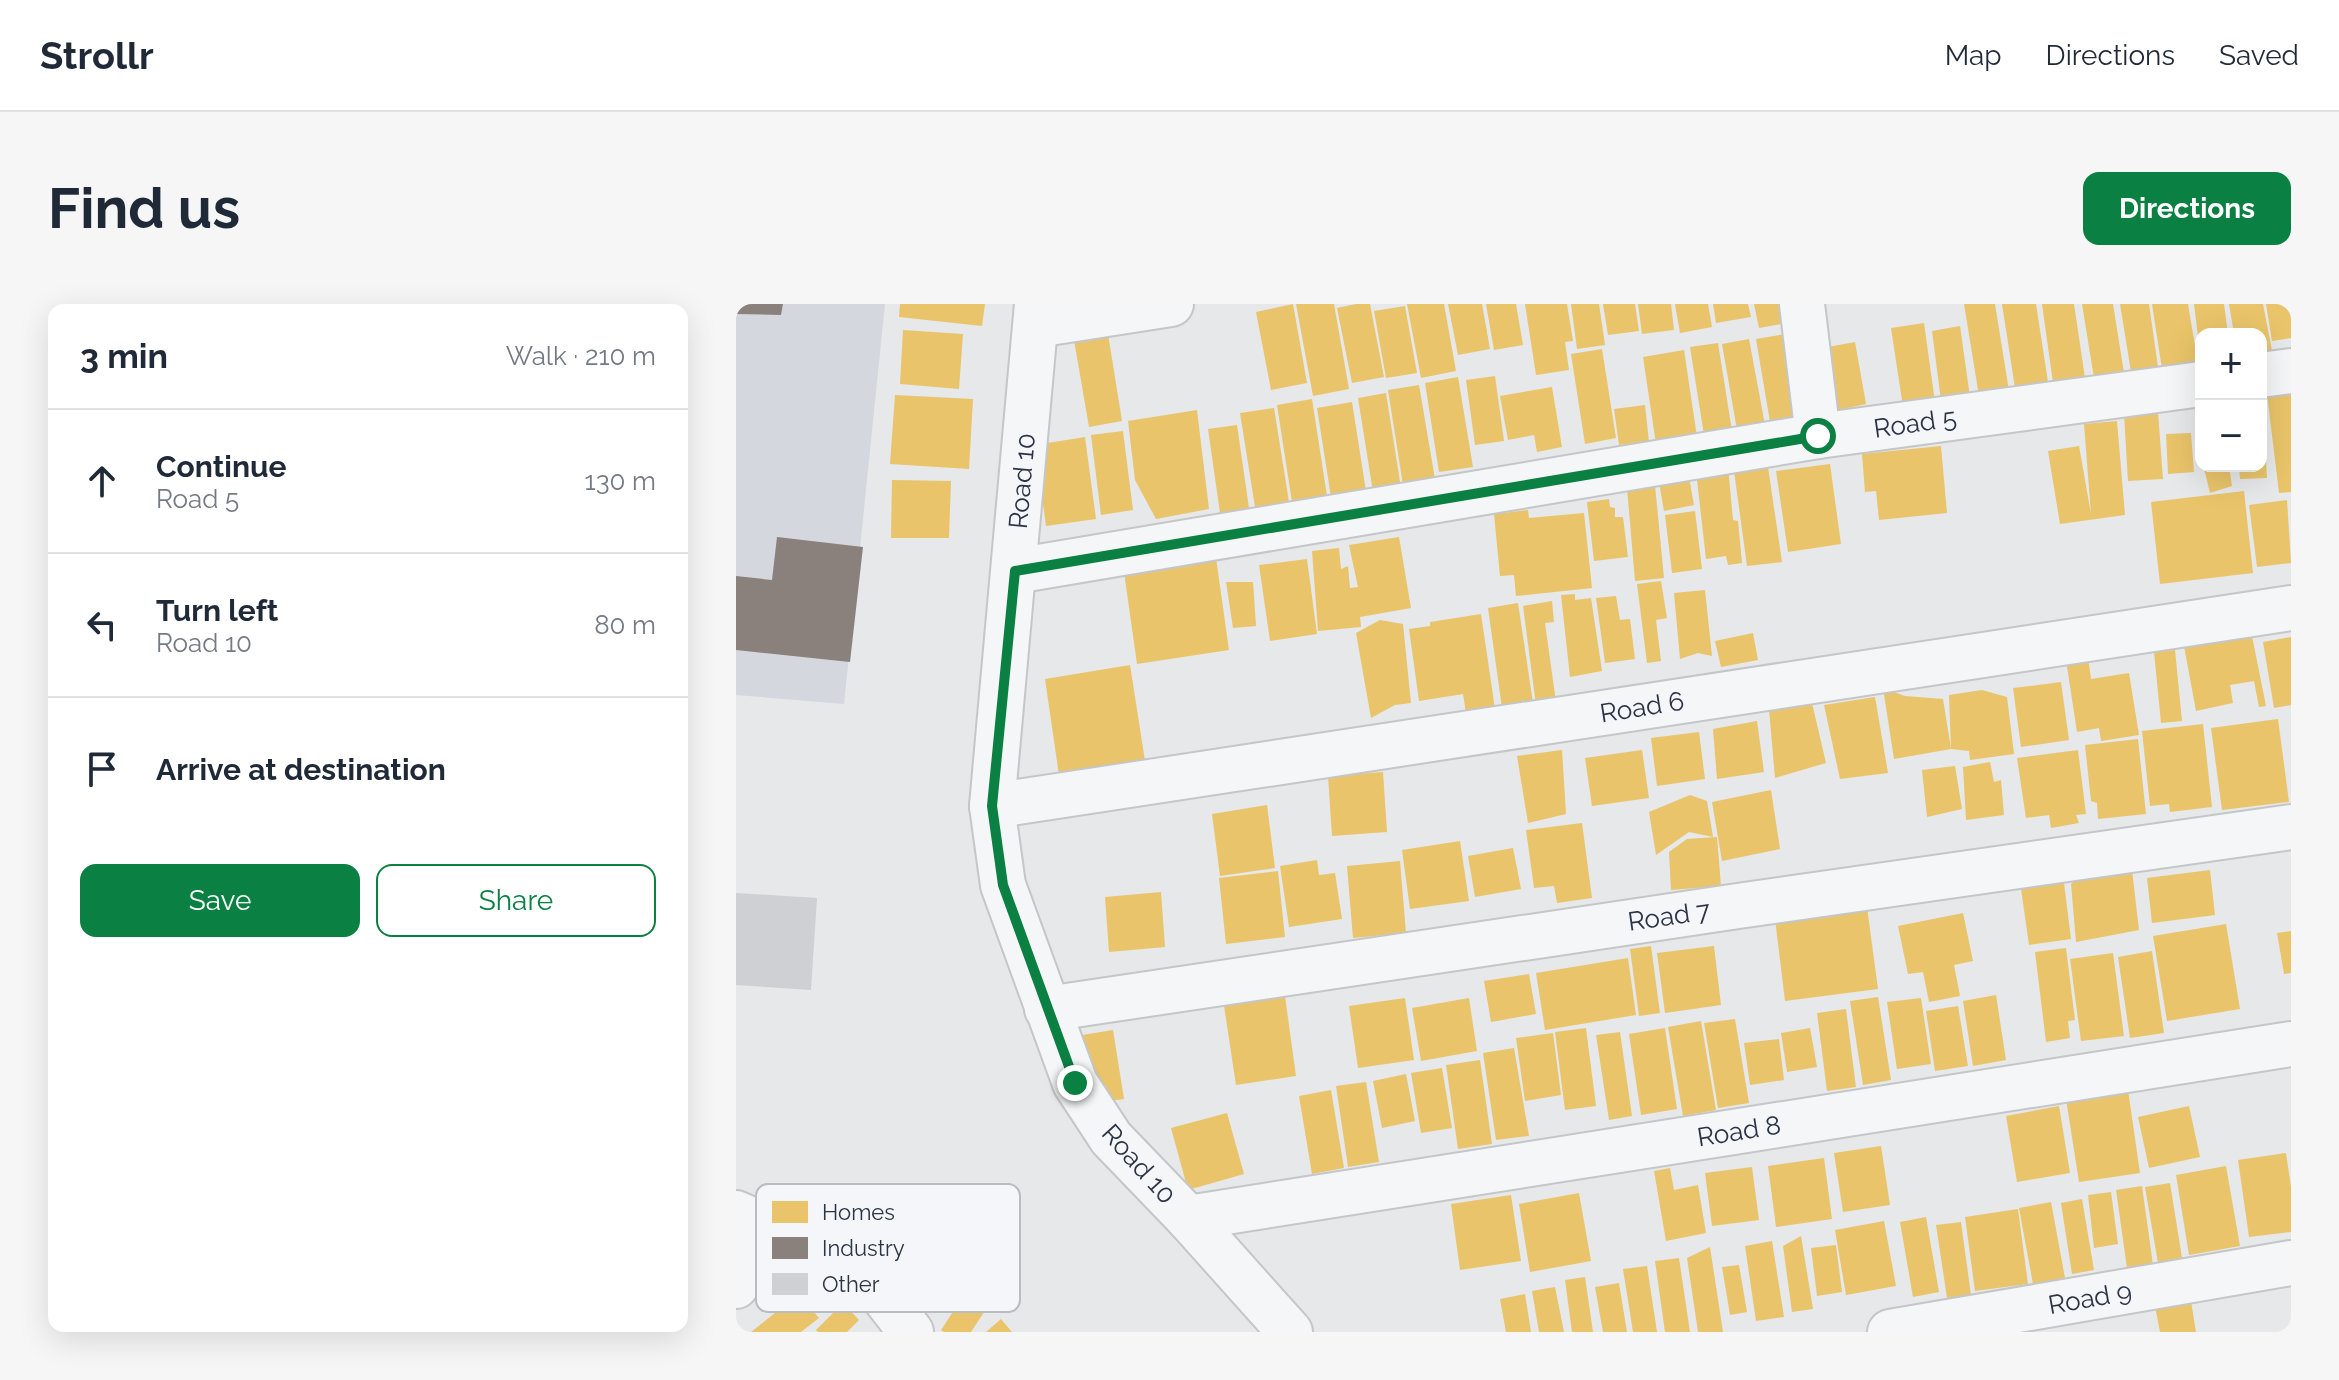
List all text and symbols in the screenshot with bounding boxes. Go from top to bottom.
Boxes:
text: Strollr [40,33,154,78]
text: Map [1945,39,2002,72]
text: Directions [2046,39,2175,72]
text: Saved [2219,39,2299,72]
button: Directions [2083,172,2291,245]
text: Find us [48,175,240,241]
map controls [2195,328,2267,472]
button: + [2195,328,2267,400]
text: 3 min [80,336,168,376]
text: Walk · 210 m [506,341,656,371]
button: − [2195,400,2267,472]
street label: Road 5 [1872,402,1958,444]
route start [1800,418,1836,454]
street label: Road 10 [1003,432,1041,530]
text: Continue [156,449,287,484]
icon: ahead [80,459,124,503]
text: 130 m [585,466,656,496]
text: Road 5 [156,484,239,514]
text: Turn left [156,593,278,628]
icon: left [80,603,124,647]
text: 80 m [594,610,656,640]
text: Road 10 [156,628,252,658]
street label: Road 6 [1598,686,1686,728]
icon: arrive [80,747,124,791]
text: Arrive at destination [156,752,446,787]
button: Save [80,864,360,937]
button: Share [376,864,656,937]
street label: Road 7 [1626,895,1712,937]
route end [1057,1065,1093,1101]
street label: Road 8 [1695,1110,1783,1152]
street label: Road 10 [1096,1118,1182,1210]
legend [756,1184,1020,1312]
text: Homes [822,1199,895,1225]
text: Industry [822,1235,905,1261]
text: Other [822,1271,880,1297]
street label: Road 9 [2046,1276,2134,1320]

